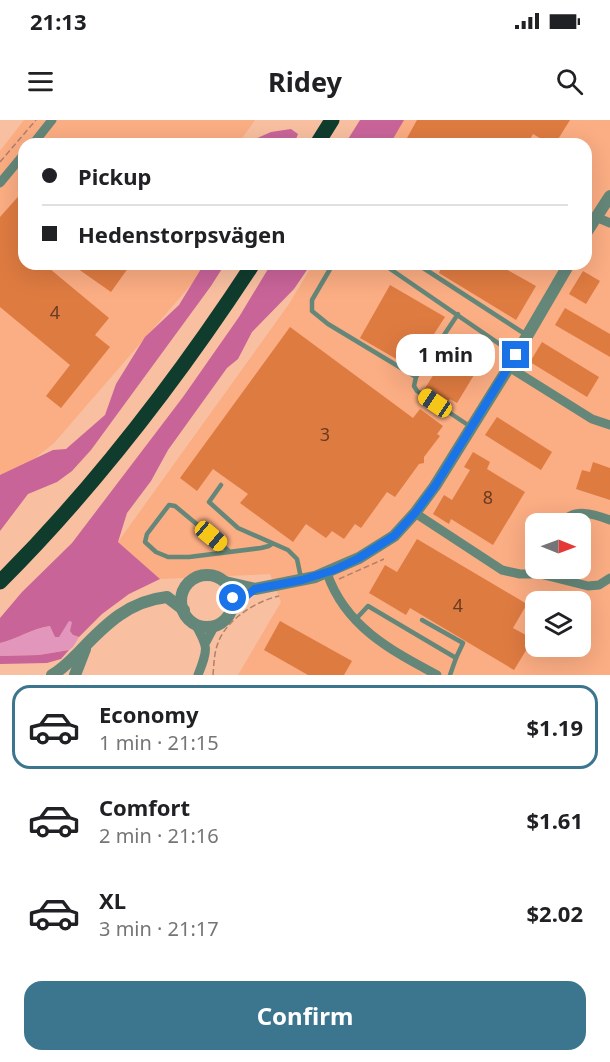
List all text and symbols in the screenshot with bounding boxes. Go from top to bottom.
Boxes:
text: 21:13 [30,6,87,36]
text: Ridey [268,63,342,100]
icon: menu [24,65,57,98]
icon: search [553,65,586,98]
text: Pickup [78,161,151,191]
text: Hedenstorpsvägen [78,219,286,249]
house number: 4 [50,300,60,324]
callout: 1 min [396,334,495,376]
text: 1 min [418,341,473,368]
route end [502,341,529,368]
car [415,385,455,421]
house number: 3 [320,422,330,446]
house number: 8 [483,485,493,509]
north arrow [525,513,591,579]
map controls [525,513,591,657]
car [191,518,231,554]
route start [219,584,246,611]
button: layers [525,591,591,657]
house number: 4 [453,593,463,617]
text: Economy [99,699,198,729]
icon: car [27,700,81,754]
text: $1.19 [526,712,583,742]
text: 1 min · 21:15 [99,729,219,756]
text: Comfort [99,792,190,822]
icon: car [27,793,81,847]
text: $1.61 [526,805,583,835]
text: 2 min · 21:16 [99,822,219,849]
text: XL [99,885,126,915]
icon: car [27,886,81,940]
text: $2.02 [526,898,583,928]
text: 3 min · 21:17 [99,915,219,942]
button: Confirm [24,981,586,1050]

